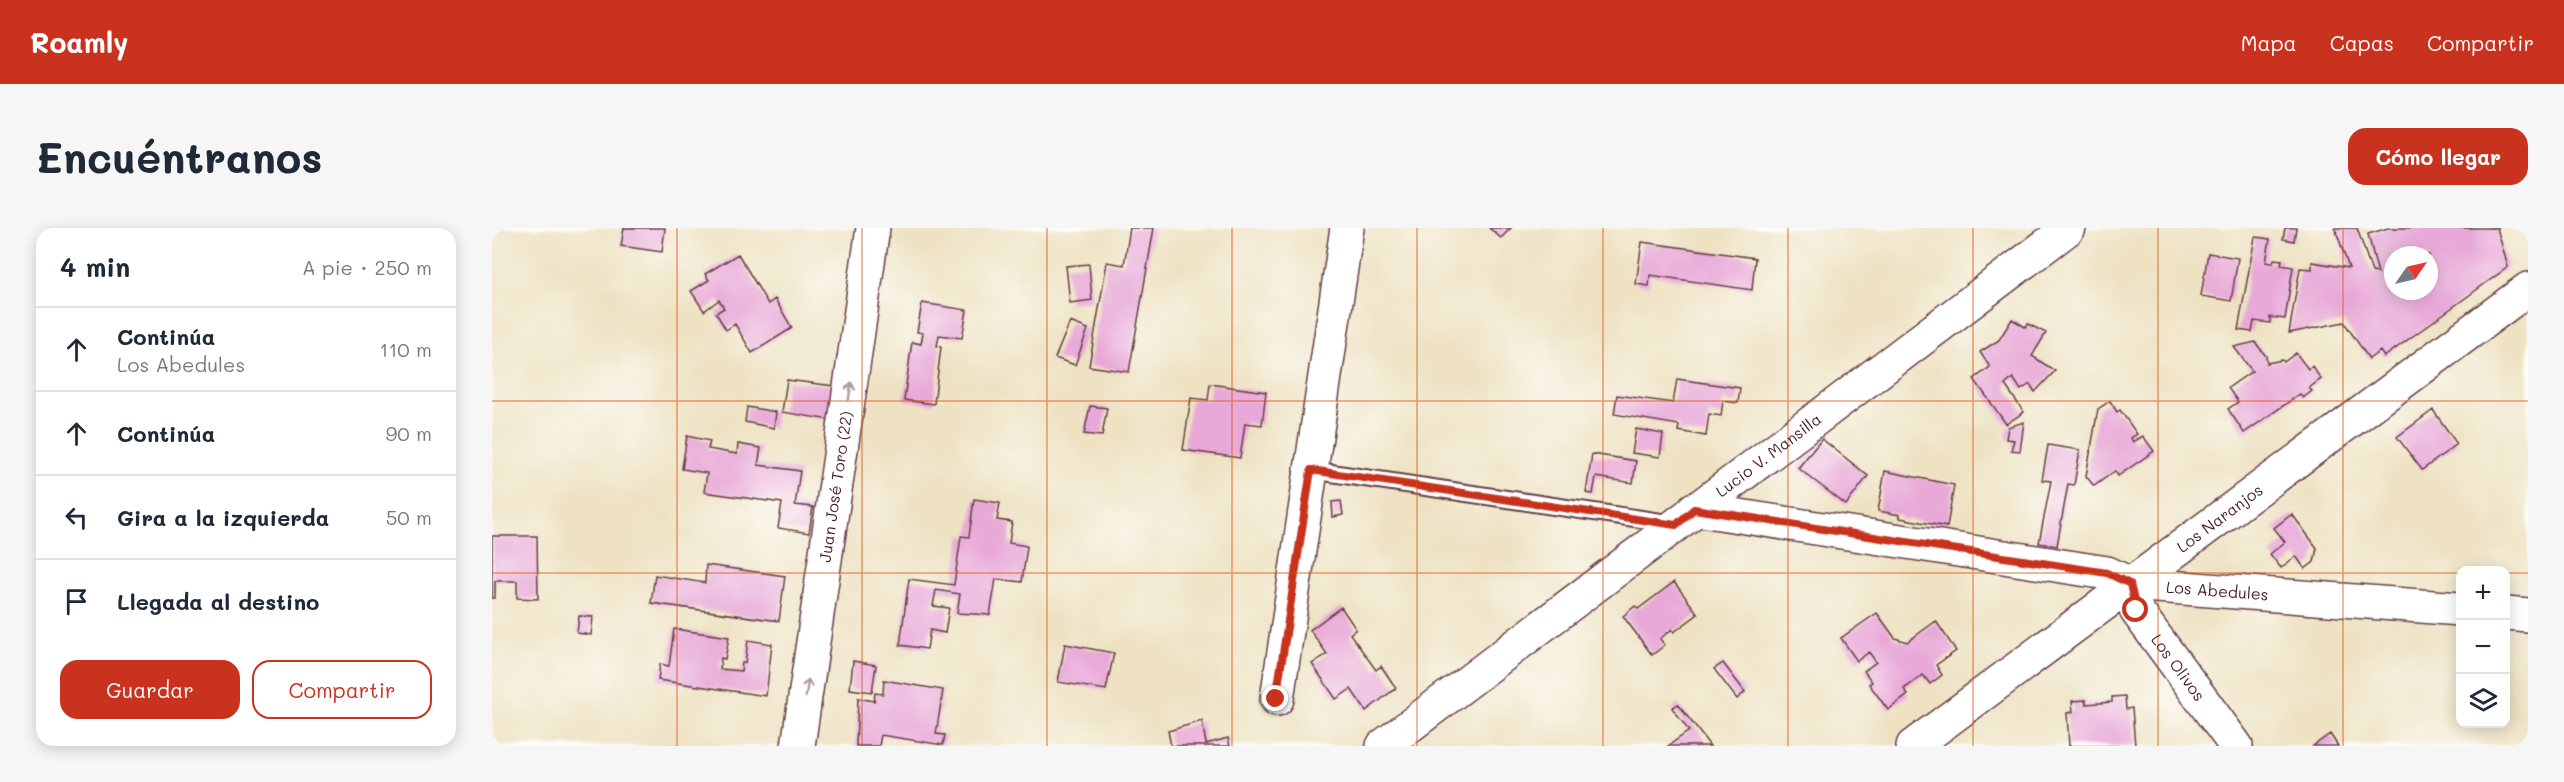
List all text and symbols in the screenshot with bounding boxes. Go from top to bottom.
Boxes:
text: Roamly [30,24,129,60]
text: Mapa [2241,29,2297,56]
text: Capas [2330,29,2394,56]
text: Compartir [2427,29,2534,56]
button: Cómo llegar [2348,128,2528,185]
text: Encuéntranos [36,129,322,184]
north arrow [2384,246,2438,300]
text: 4 min [60,250,130,284]
text: A pie · 250 m [302,254,432,280]
text: Continúa [117,322,215,351]
icon: ahead [60,333,93,366]
text: 110 m [379,336,432,362]
text: Los Abedules [117,351,245,377]
one-way arrow [844,382,855,402]
street label: Lucio V. Mansilla [1711,408,1825,501]
street label: Juan José Toro (22) [814,410,856,564]
icon: ahead [60,417,93,450]
text: Continúa [117,419,215,448]
text: 90 m [386,420,432,446]
street label: Los Naranjos [2172,479,2267,557]
icon: left [60,501,93,534]
text: Gira a la izquierda [117,503,329,532]
text: 50 m [386,504,432,530]
map controls [2456,566,2510,728]
button: + [2456,566,2510,620]
street label: Los Abedules [2165,576,2269,604]
icon: arrive [60,585,93,618]
text: Llegada al destino [117,587,319,616]
route start [2122,596,2148,622]
button: − [2456,620,2510,674]
street label: Los Olivos [2147,629,2210,705]
button: Guardar [60,660,240,719]
button: Compartir [252,660,432,719]
button: layers [2456,674,2510,728]
one-way arrow [801,679,812,698]
route end [1262,685,1288,711]

